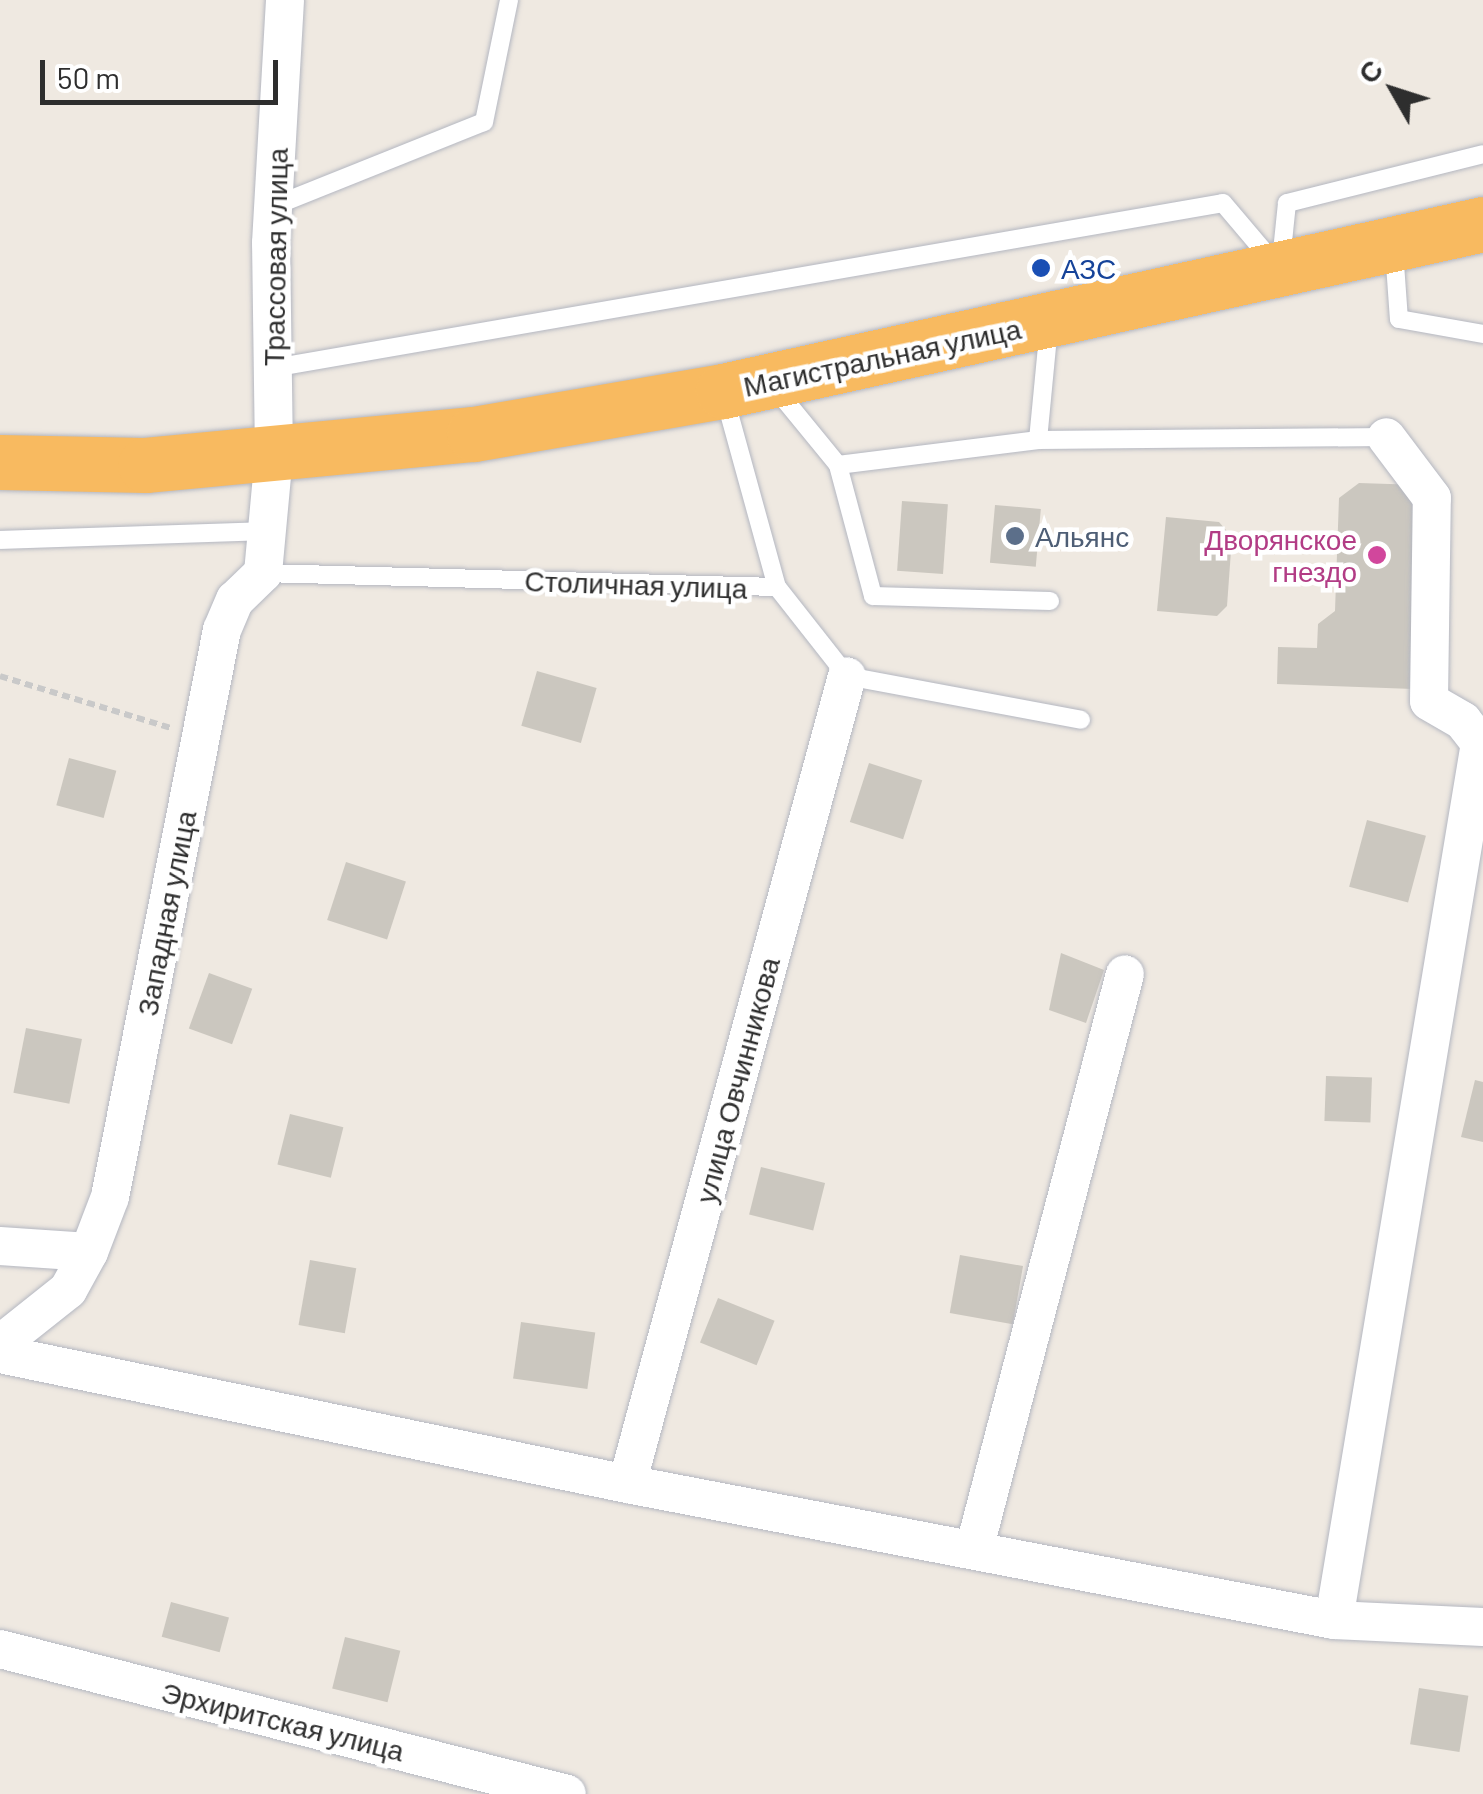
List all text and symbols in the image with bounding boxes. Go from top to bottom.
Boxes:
scale bar [45,40,282,102]
north arrow [1343,40,1443,140]
text: С [1350,53,1389,90]
text: 50 m [57,59,120,95]
street label: Трассовая улица [256,148,294,366]
place label: АЗС [1061,251,1116,285]
marker: АЗС [1030,257,1052,279]
street label: Магистральная улица [740,311,1024,403]
place label: Альянс [1035,519,1129,553]
place label: Дворянское гнездо [1204,522,1357,588]
marker: Альянс [1004,525,1026,547]
marker: Дворянское гнездо [1366,544,1388,566]
street label: Столичная улица [524,563,748,605]
street label: Западная улица [130,808,202,1018]
street label: улица Овчинникова [688,953,786,1207]
street label: Эрхиритская улица [158,1675,408,1767]

